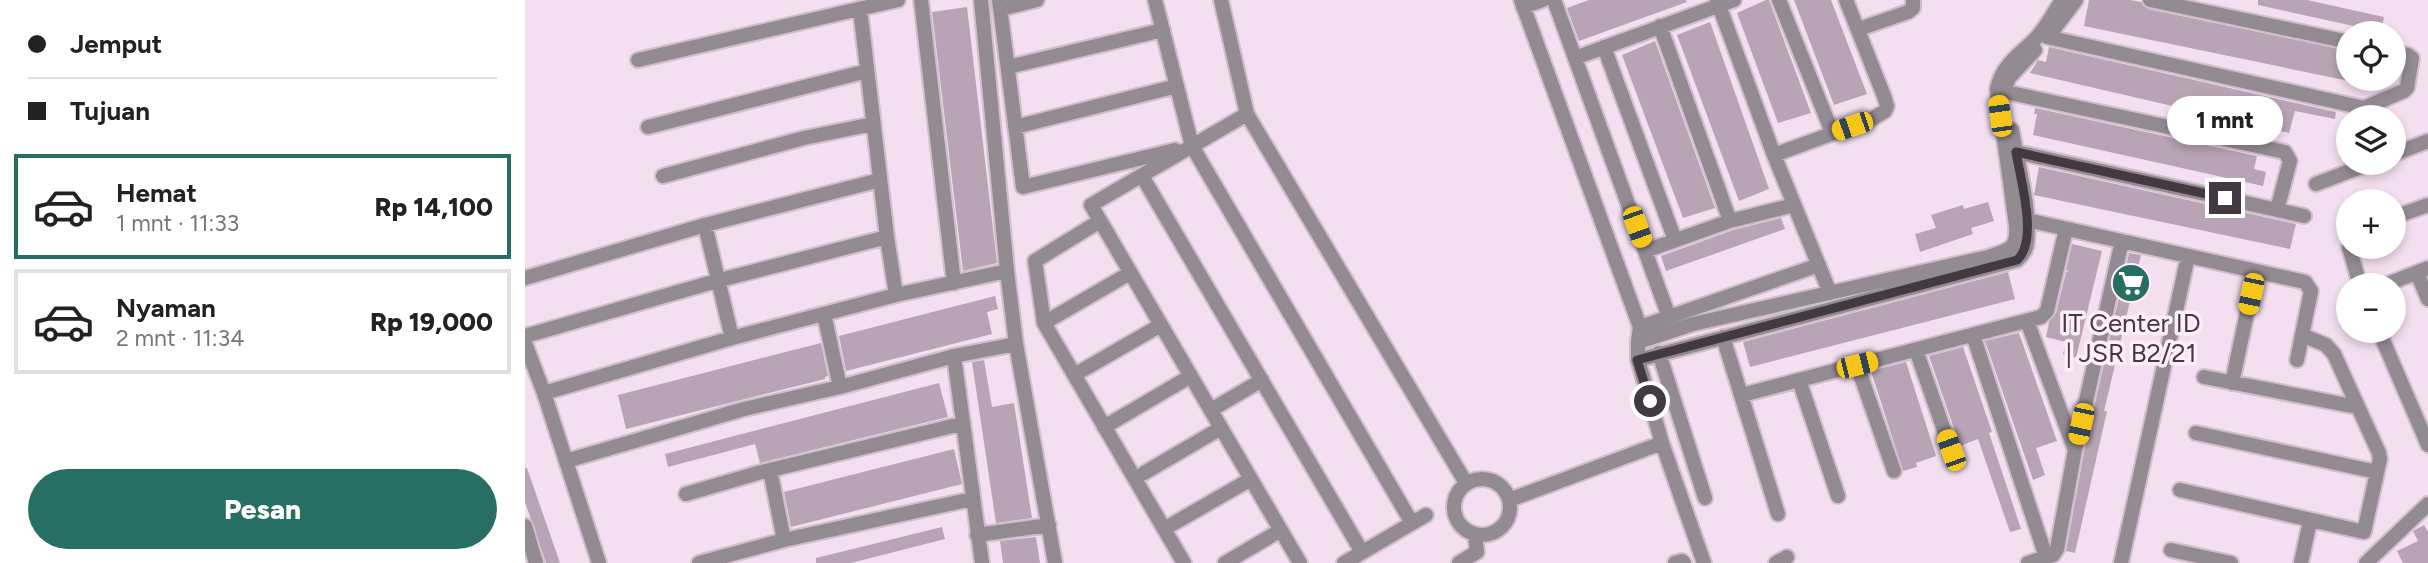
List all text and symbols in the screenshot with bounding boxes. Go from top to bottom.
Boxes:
map controls [2336,21,2406,343]
button: locate [2336,21,2406,91]
text: Jemput [70,28,162,60]
car [1987,94,2014,138]
text: Tujuan [70,95,150,127]
callout: 1 mnt [2167,96,2283,146]
button: layers [2336,105,2406,175]
text: 1 mnt [2196,106,2254,134]
car [1829,109,1876,143]
icon: car [32,175,95,238]
text: Hemat [116,177,197,209]
route end [2209,182,2241,214]
button: + [2336,189,2406,259]
text: Rp 14,100 [374,191,493,223]
car [1620,204,1655,250]
text: 1 mnt · 11:33 [116,209,239,237]
supermarket icon: IT Center ID | JSR B2/21 [2110,262,2152,304]
car [2237,271,2266,317]
button: − [2336,273,2406,343]
icon: car [32,290,95,353]
text: Nyaman [116,292,216,324]
text: Rp 19,000 [370,306,493,338]
place label: IT Center ID | JSR B2/21 [2061,307,2201,369]
text: 2 mnt · 11:34 [116,324,244,352]
car [1835,350,1880,380]
route start [1634,385,1666,417]
car [2067,401,2096,447]
car [1934,427,1969,473]
button: Pesan [28,469,497,549]

